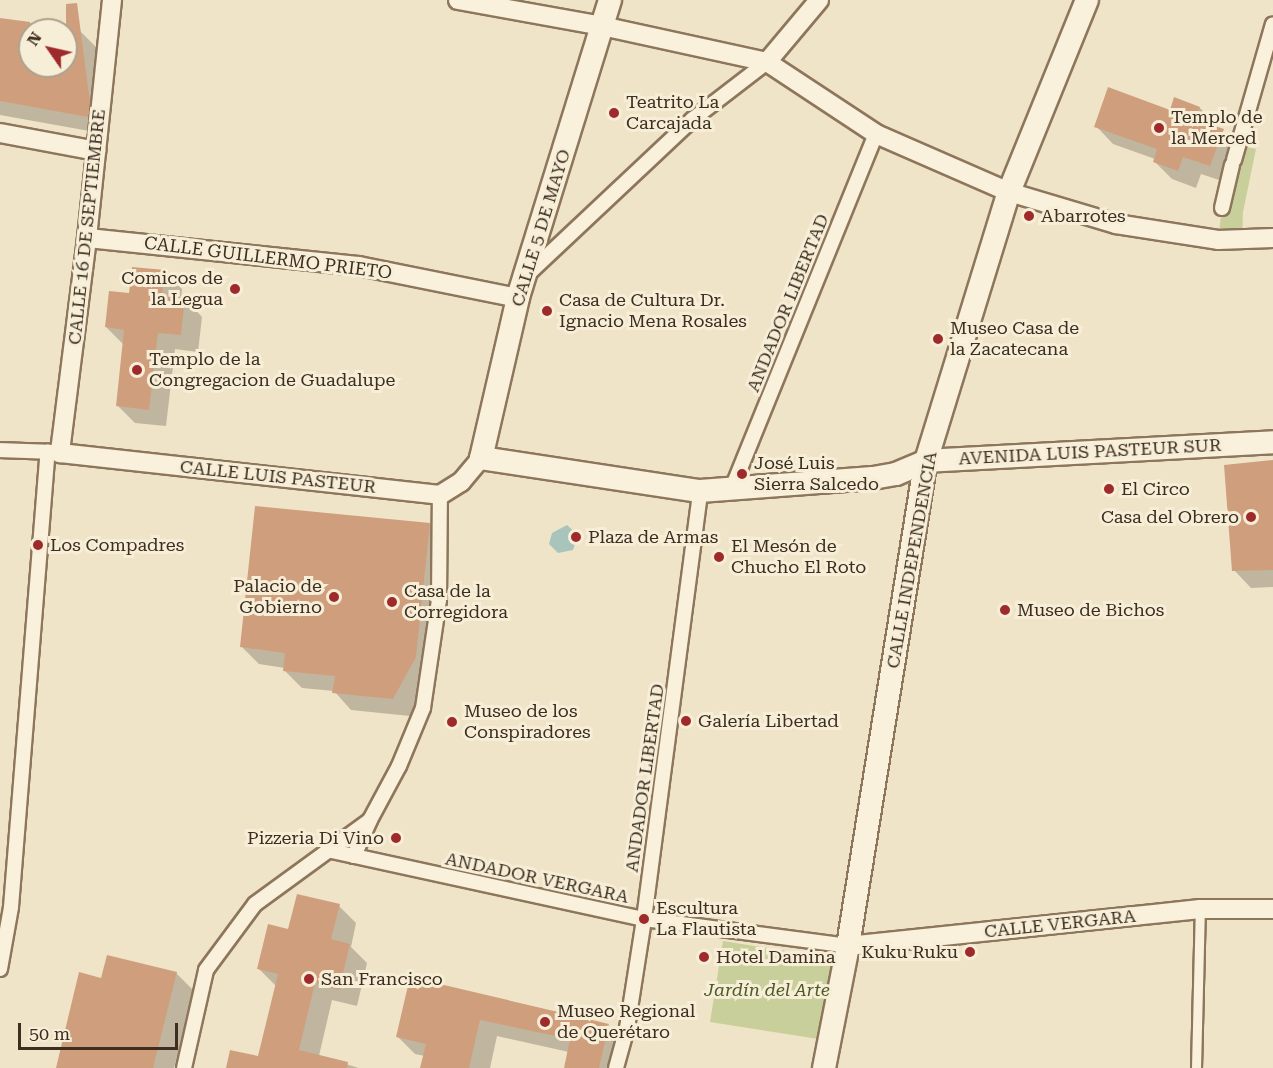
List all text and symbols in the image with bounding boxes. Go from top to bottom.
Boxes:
north arrow [18,18,78,78]
text: N [23,28,46,49]
place label: Teatrito La Carcajada [626,92,719,134]
marker: Teatrito La Carcajada [607,106,621,120]
place label: Templo de la Merced [1171,107,1263,150]
street label: CALLE 16 DE SEPTIEMBRE [64,108,110,346]
marker: Templo de la Merced [1152,121,1166,135]
street label: CALLE 5 DE MAYO [507,147,575,309]
place label: Abarrotes [1041,205,1126,227]
marker: Abarrotes [1022,209,1036,223]
street label: ANDADOR LIBERTAD [742,211,834,395]
street label: CALLE GUILLERMO PRIETO [143,232,393,284]
place label: Comicos de la Legua [121,268,223,310]
marker: Comicos de la Legua [228,282,242,296]
place label: Casa de Cultura Dr. Ignacio Mena Rosales [559,290,747,332]
marker: Casa de Cultura Dr. Ignacio Mena Rosales [540,304,554,318]
place label: Museo Casa de la Zacatecana [950,318,1079,360]
marker: Museo Casa de la Zacatecana [931,332,945,346]
place label: Templo de la Congregacion de Guadalupe [149,349,395,392]
marker: Templo de la Congregacion de Guadalupe [130,363,144,377]
street label: AVENIDA LUIS PASTEUR SUR [958,434,1222,470]
street label: CALLE INDEPENDENCIA [882,450,942,670]
place label: José Luis Sierra Salcedo [754,453,879,496]
street label: CALLE LUIS PASTEUR [179,456,377,498]
marker: José Luis Sierra Salcedo [735,467,749,481]
place label: El Circo [1121,478,1190,500]
marker: El Circo [1102,482,1116,496]
place label: Casa del Obrero [1101,506,1239,528]
marker: Casa del Obrero [1244,510,1258,524]
place label: Plaza de Armas [588,526,718,548]
marker: Plaza de Armas [569,530,583,544]
place label: Los Compadres [50,534,184,556]
place label: El Mesón de Chucho El Roto [731,536,866,578]
marker: Los Compadres [31,538,45,552]
marker: El Mesón de Chucho El Roto [712,550,726,564]
place label: Palacio de Gobierno [233,576,322,618]
place label: Casa de la Corregidora [404,581,508,624]
marker: Palacio de Gobierno [327,590,341,604]
marker: Casa de la Corregidora [385,595,399,609]
place label: Museo de Bichos [1017,599,1164,621]
marker: Museo de Bichos [998,603,1012,617]
street label: ANDADOR LIBERTAD [621,682,669,874]
place label: Museo de los Conspiradores [464,701,591,744]
place label: Galería Libertad [698,710,839,732]
marker: Galería Libertad [679,714,693,728]
marker: Museo de los Conspiradores [445,715,459,729]
place label: Pizzeria Di Vino [247,827,384,849]
marker: Pizzeria Di Vino [389,831,403,845]
street label: ANDADOR VERGARA [443,848,631,908]
place label: Escultura La Flautista [656,898,756,940]
street label: CALLE VERGARA [983,905,1137,943]
marker: Escultura La Flautista [637,912,651,926]
place label: Kuku Ruku [861,941,958,963]
marker: Kuku Ruku [963,945,977,959]
place label: Hotel Damina [716,946,835,968]
marker: Hotel Damina [697,950,711,964]
place label: San Francisco [321,968,443,990]
marker: San Francisco [302,972,316,986]
park label: Jardín del Arte [704,979,830,1001]
place label: Museo Regional de Querétaro [557,1001,695,1044]
scale bar [21,1011,182,1049]
marker: Museo Regional de Querétaro [538,1015,552,1029]
text: 50 m [29,1023,70,1044]

